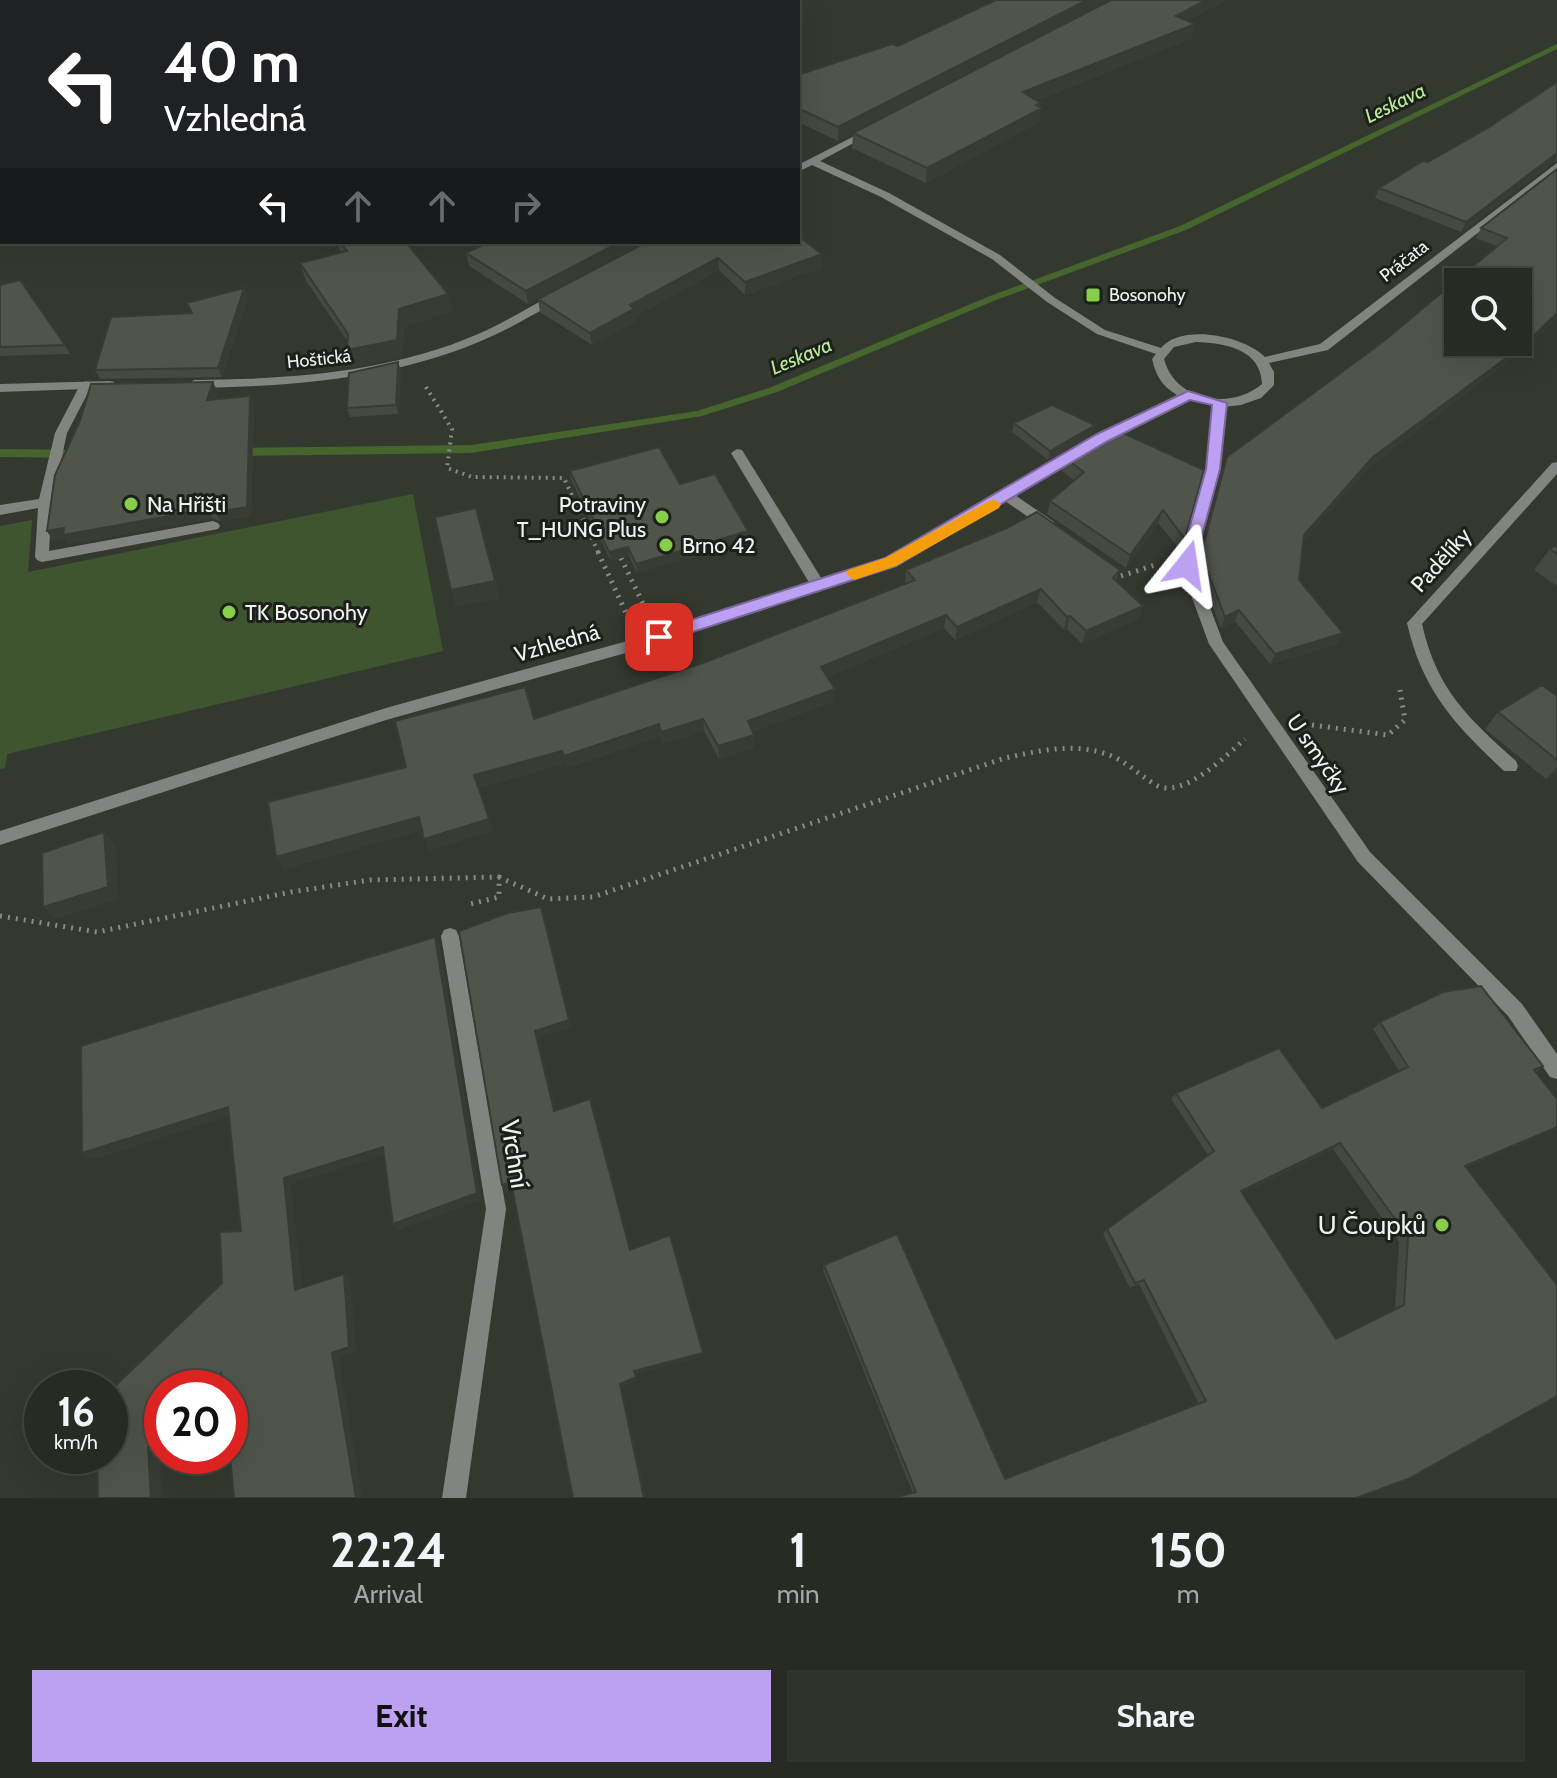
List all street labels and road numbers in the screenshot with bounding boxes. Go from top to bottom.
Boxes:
street label: Práčata [1375,235,1433,287]
street label: Hoštická [286,345,353,373]
street label: Padělíky [1405,522,1477,598]
street label: Vzhledná [512,618,603,668]
street label: U smyčky [1281,709,1355,799]
street label: Vrchní [494,1118,536,1191]

